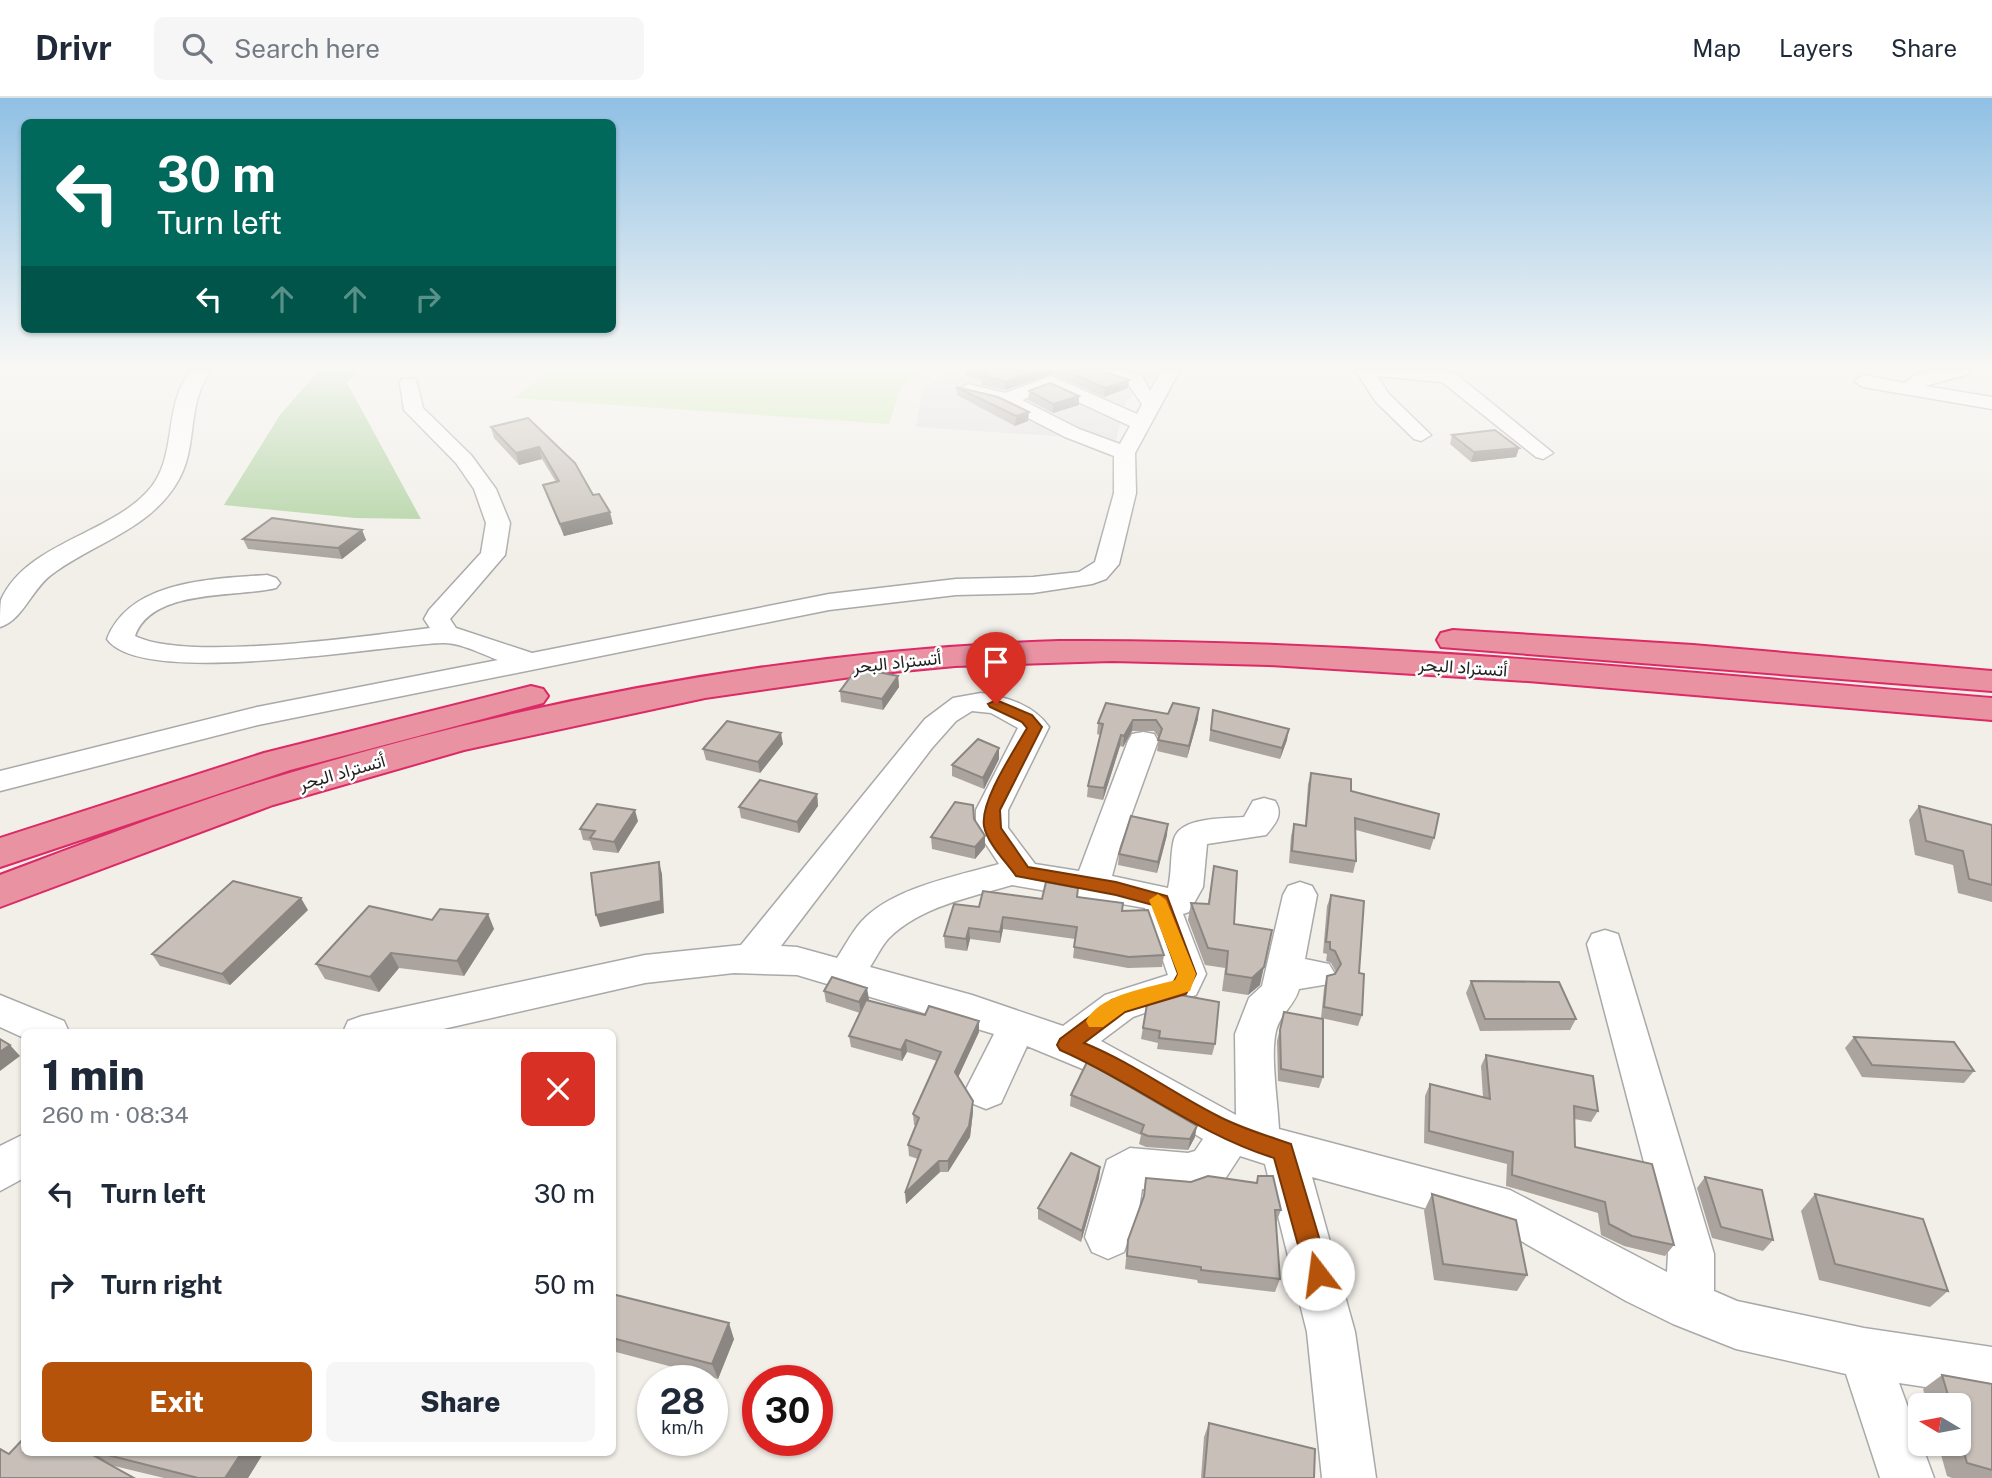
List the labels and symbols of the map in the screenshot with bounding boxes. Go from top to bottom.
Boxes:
pin [966,632,1026,704]
street label: أتستراد البحر [851,647,942,678]
street label: أتستراد البحر [1417,653,1508,682]
street label: أتستراد البحر [295,750,388,796]
position arrow [1281,1237,1355,1311]
speed limit sign: 30 [742,1365,833,1456]
north arrow [1908,1393,1970,1456]

